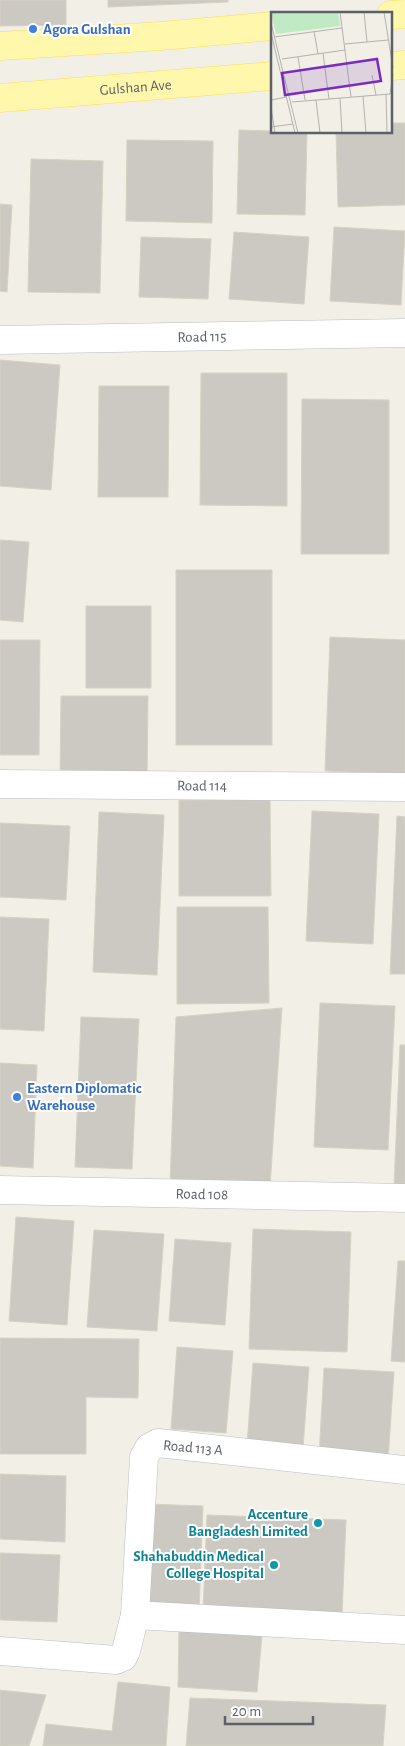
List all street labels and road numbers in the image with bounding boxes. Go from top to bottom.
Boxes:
street label: Gulshan Ave [99,77,172,97]
street label: Road 115 [177,329,227,344]
street label: Road 114 [177,778,227,793]
street label: Road 108 [176,1186,228,1202]
street label: Road 113 A [162,1438,224,1458]

